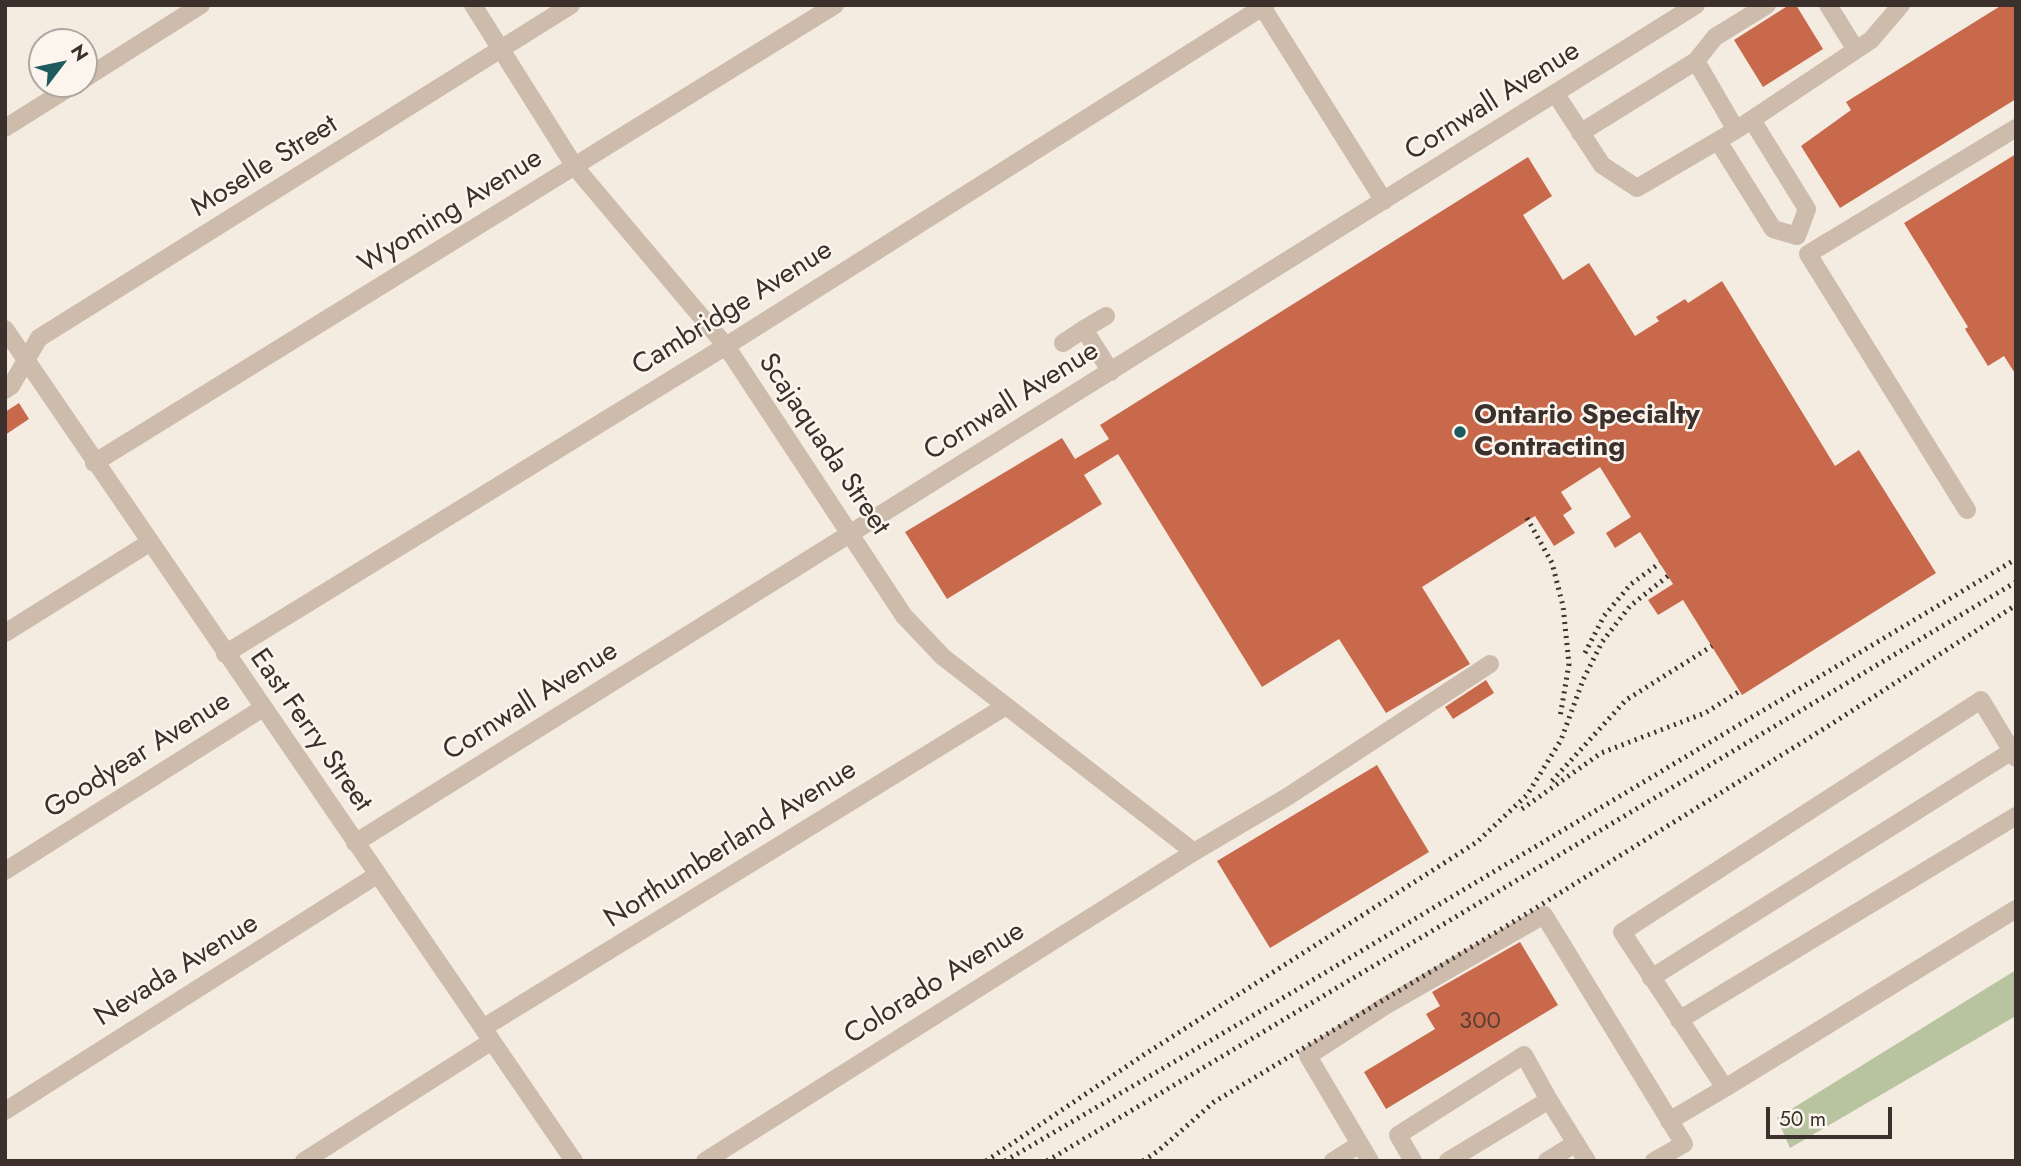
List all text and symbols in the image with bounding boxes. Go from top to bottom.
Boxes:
north arrow [28,28,98,98]
street label: Cornwall Avenue [1399,35,1587,169]
text: N [64,39,95,66]
street label: Moselle Street [186,109,344,225]
street label: Wyoming Avenue [353,142,549,282]
street label: Cambridge Avenue [627,234,839,384]
street label: Cornwall Avenue [918,335,1106,469]
street label: Scajaquada Street [750,348,896,542]
place label: Ontario Specialty Contracting [1474,399,1700,465]
marker: Ontario Specialty Contracting [1452,424,1468,440]
street label: Cornwall Avenue [437,635,625,769]
street label: East Ferry Street [242,643,378,819]
street label: Goodyear Avenue [39,685,237,827]
street label: Northumberland Avenue [599,754,863,936]
street label: Nevada Avenue [89,907,265,1035]
street label: Colorado Avenue [839,915,1031,1053]
house number: 300 [1459,1008,1501,1036]
scale bar [1769,1092,1895,1136]
text: 50 m [1779,1104,1826,1134]

